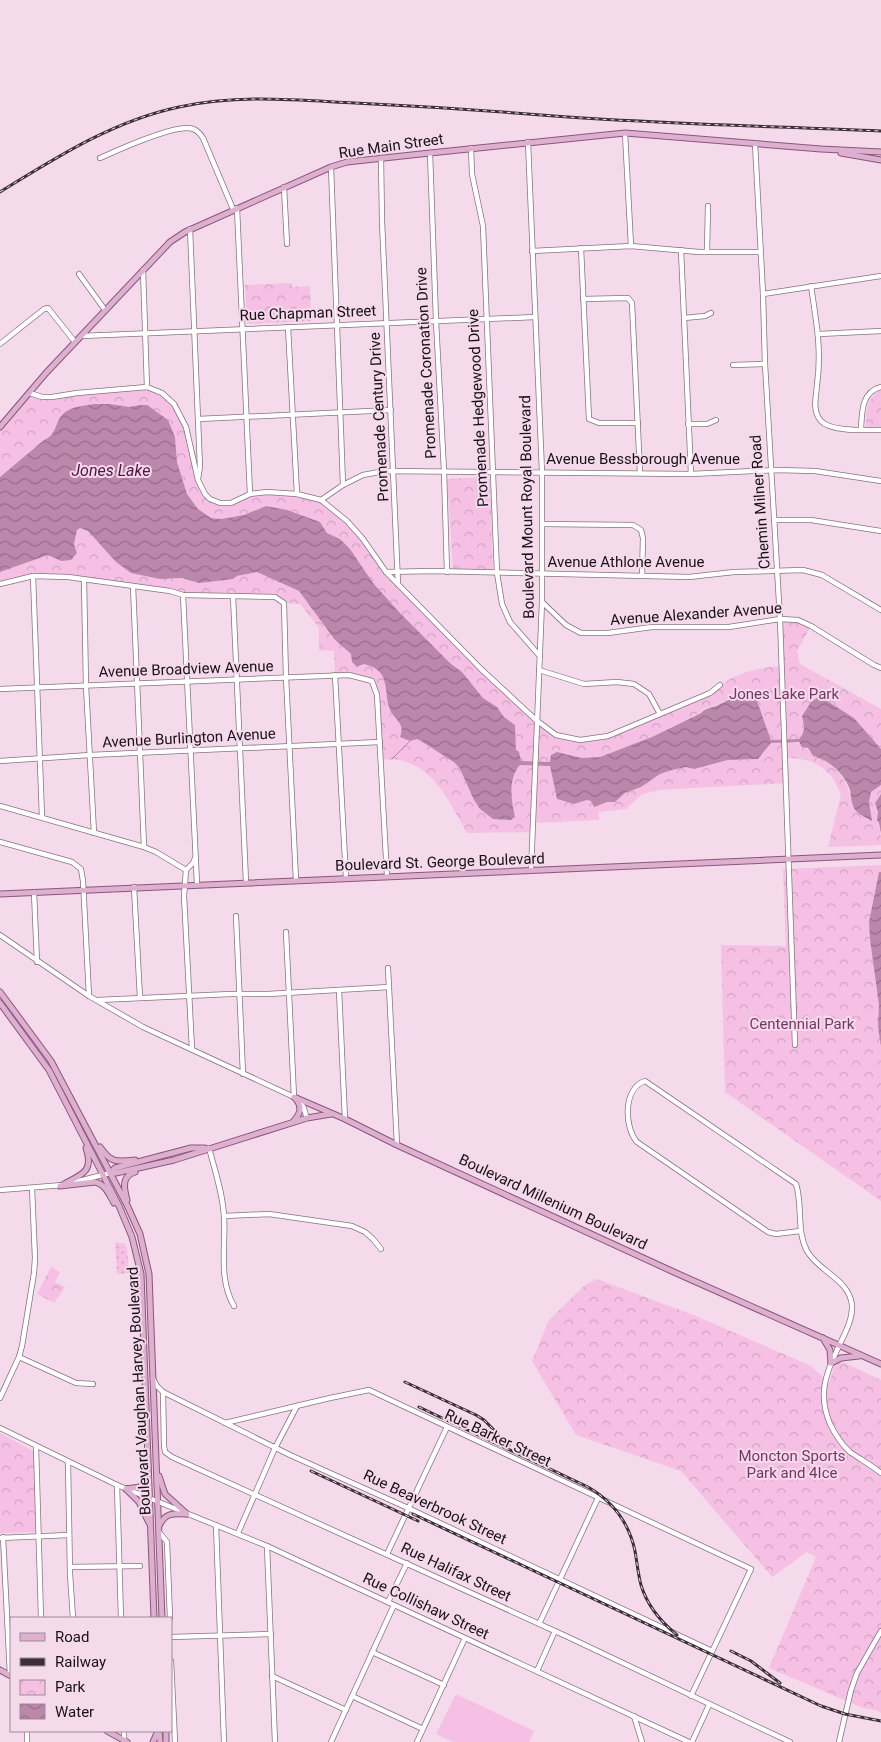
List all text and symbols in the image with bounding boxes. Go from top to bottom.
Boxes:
street label: Rue Main Street [337,130,445,162]
street label: Promenade Coronation Drive [412,267,440,459]
street label: Rue Chapman Street [239,302,377,324]
street label: Promenade Hedgewood Drive [464,308,492,508]
street label: Promenade Century Drive [366,332,392,502]
street label: Boulevard Mount Royal Boulevard [516,395,538,619]
street label: Chemin Milner Road [746,434,774,570]
street label: Avenue Bessborough Avenue [546,450,740,468]
water label: Jones Lake [72,461,150,480]
street label: Avenue Athlone Avenue [548,553,704,571]
street label: Avenue Alexander Avenue [609,599,783,629]
street label: Avenue Broadview Avenue [98,657,274,681]
park label: Jones Lake Park [729,685,839,703]
street label: Avenue Burlington Avenue [102,724,276,752]
street label: Boulevard St. George Boulevard [335,849,545,875]
park label: Centennial Park [750,1015,855,1033]
street label: Boulevard Millenium Boulevard [456,1150,650,1254]
street label: Boulevard Vaughan Harvey Boulevard [123,1266,155,1516]
street label: Rue Barker Street [442,1405,554,1471]
park label: Moncton Sports Park and 4Ice [738,1447,846,1482]
street label: Rue Beaverbrook Street [360,1466,510,1548]
street label: Rue Halifax Street [398,1539,514,1605]
street label: Rue Collishaw Street [360,1569,492,1643]
legend [10,1617,172,1732]
text: Road [55,1628,89,1646]
text: Railway [55,1653,106,1671]
text: Park [55,1678,86,1696]
text: Water [55,1703,94,1721]

